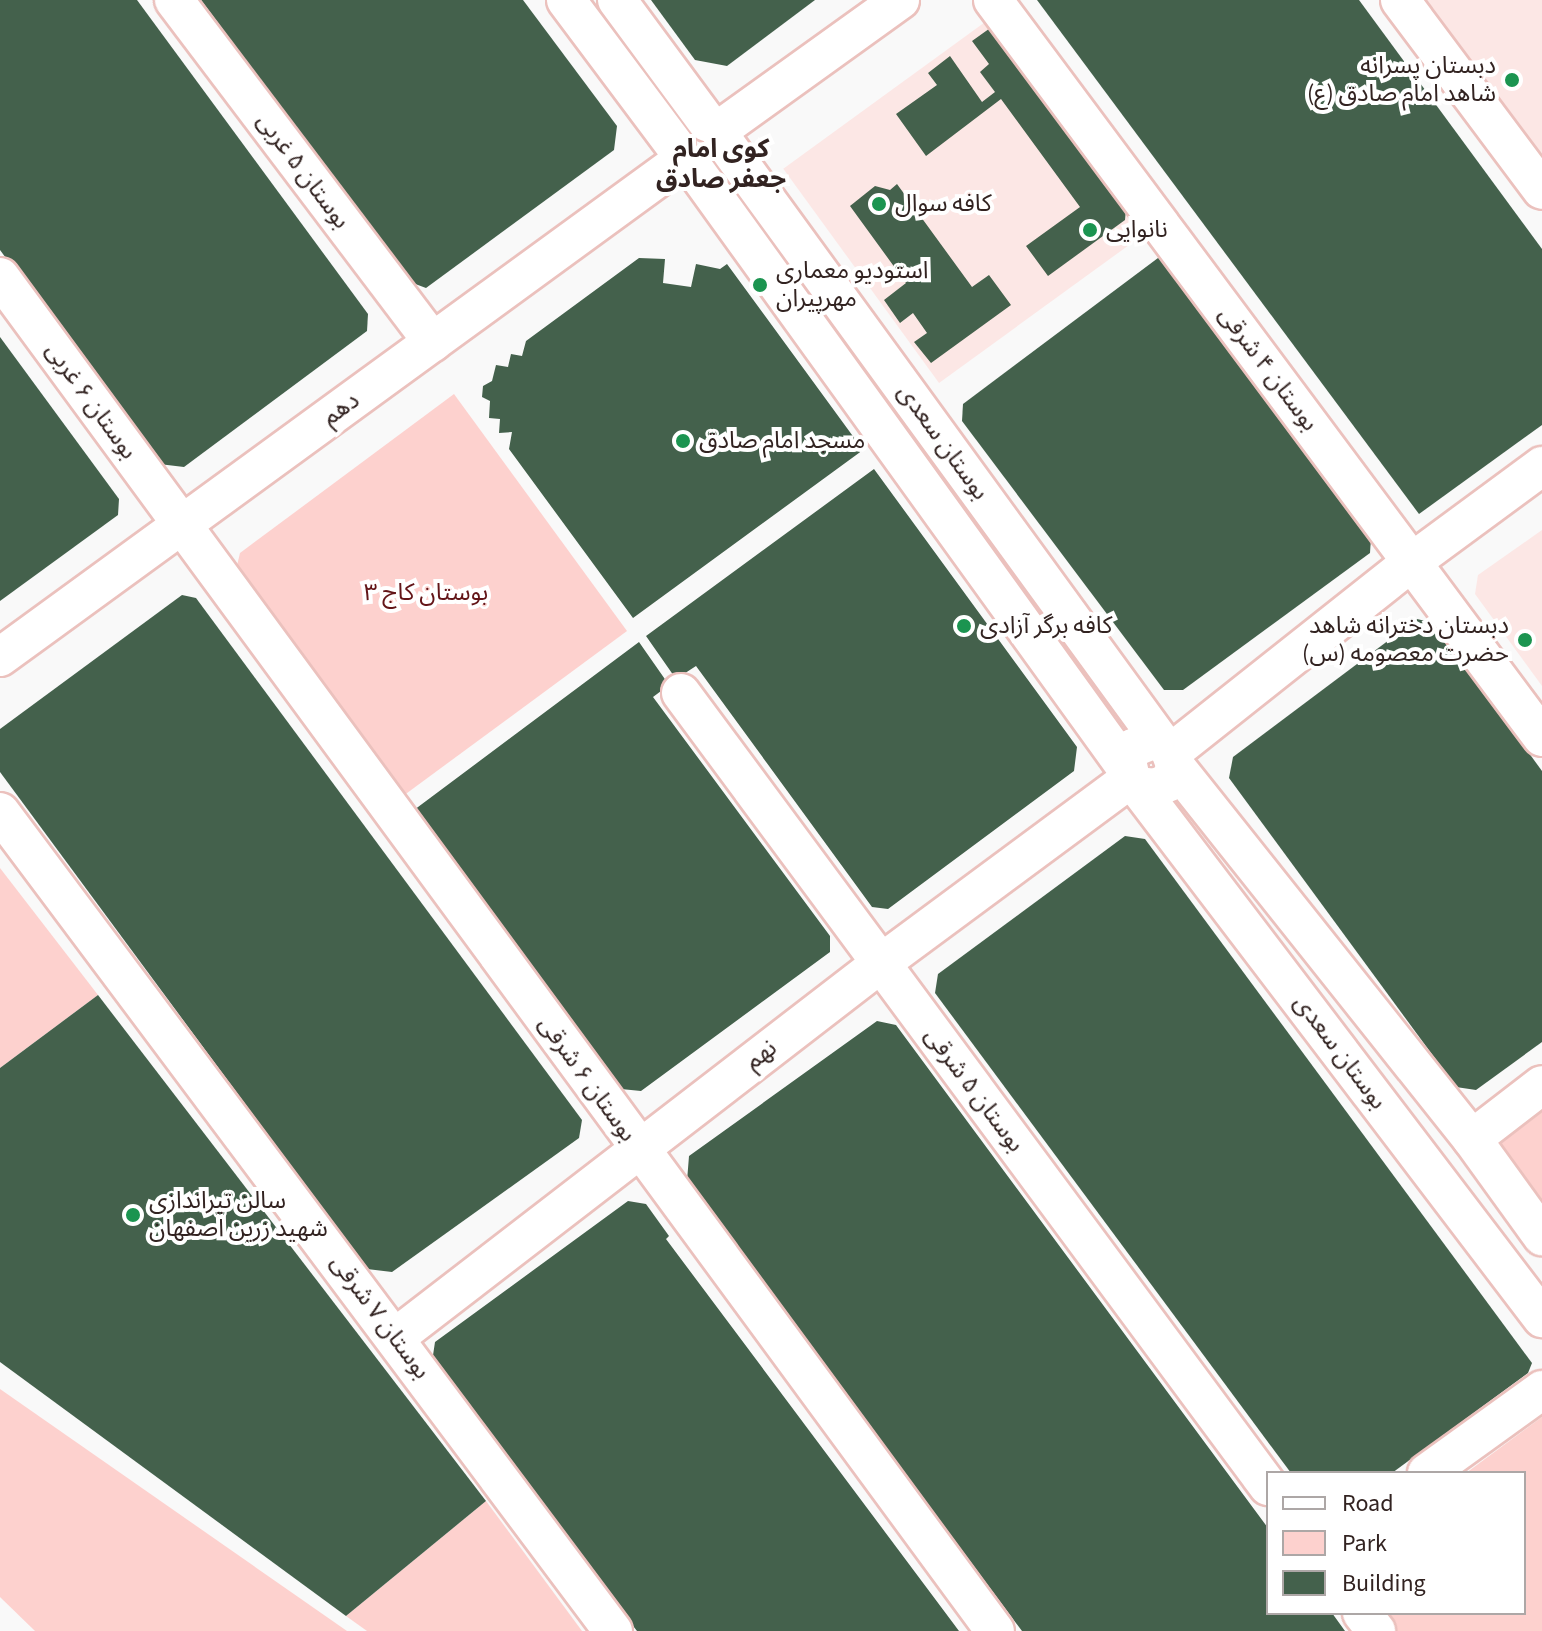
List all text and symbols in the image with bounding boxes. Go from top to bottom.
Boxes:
place label: دبستان پسرانه شاهد امام صادق (ع) [1307,52,1496,108]
marker: دبستان پسرانه شاهد امام صادق (ع) [1503,71,1521,89]
street label: بوستان ۵ غربی [250,108,356,234]
district label: کوی امام جعفر صادق [656,133,786,194]
place label: کافه سوال [895,190,992,218]
marker: کافه سوال [870,195,888,213]
place label: نانوایی [1106,216,1168,244]
marker: نانوایی [1081,221,1099,239]
place label: استودیو معماری مهرپیران [776,257,929,313]
marker: استودیو معماری مهرپیران [751,276,769,294]
street label: بوستان ۴ شرقی [1212,301,1324,437]
street label: بوستان ۶ غربی [39,337,143,465]
street label: بوستان سعدی [891,378,995,506]
street label: دهم [317,386,365,432]
place label: مسجد امام صادق [699,427,865,455]
marker: مسجد امام صادق [674,432,692,450]
park label: بوستان کاج ۳ [364,579,488,607]
place label: کافه برگر آزادی [980,612,1113,640]
place label: دبستان دخترانه شاهد حضرت معصومه (س) [1302,612,1509,668]
marker: کافه برگر آزادی [955,617,973,635]
marker: دبستان دخترانه شاهد حضرت معصومه (س) [1516,631,1534,649]
street label: بوستان سعدی [1288,989,1392,1115]
street label: بوستان ۶ شرقی [532,1011,642,1147]
street label: بوستان ۵ شرقی [918,1022,1030,1158]
street label: نهم [739,1034,783,1076]
place label: سالن تیراندازی شهید زرین اصفهان [149,1187,328,1243]
marker: سالن تیراندازی شهید زرین اصفهان [124,1206,142,1224]
street label: بوستان ۷ شرقی [324,1249,436,1385]
legend [1266,1471,1526,1615]
text: Road [1342,1486,1394,1521]
text: Park [1342,1526,1387,1561]
text: Building [1342,1566,1426,1601]

